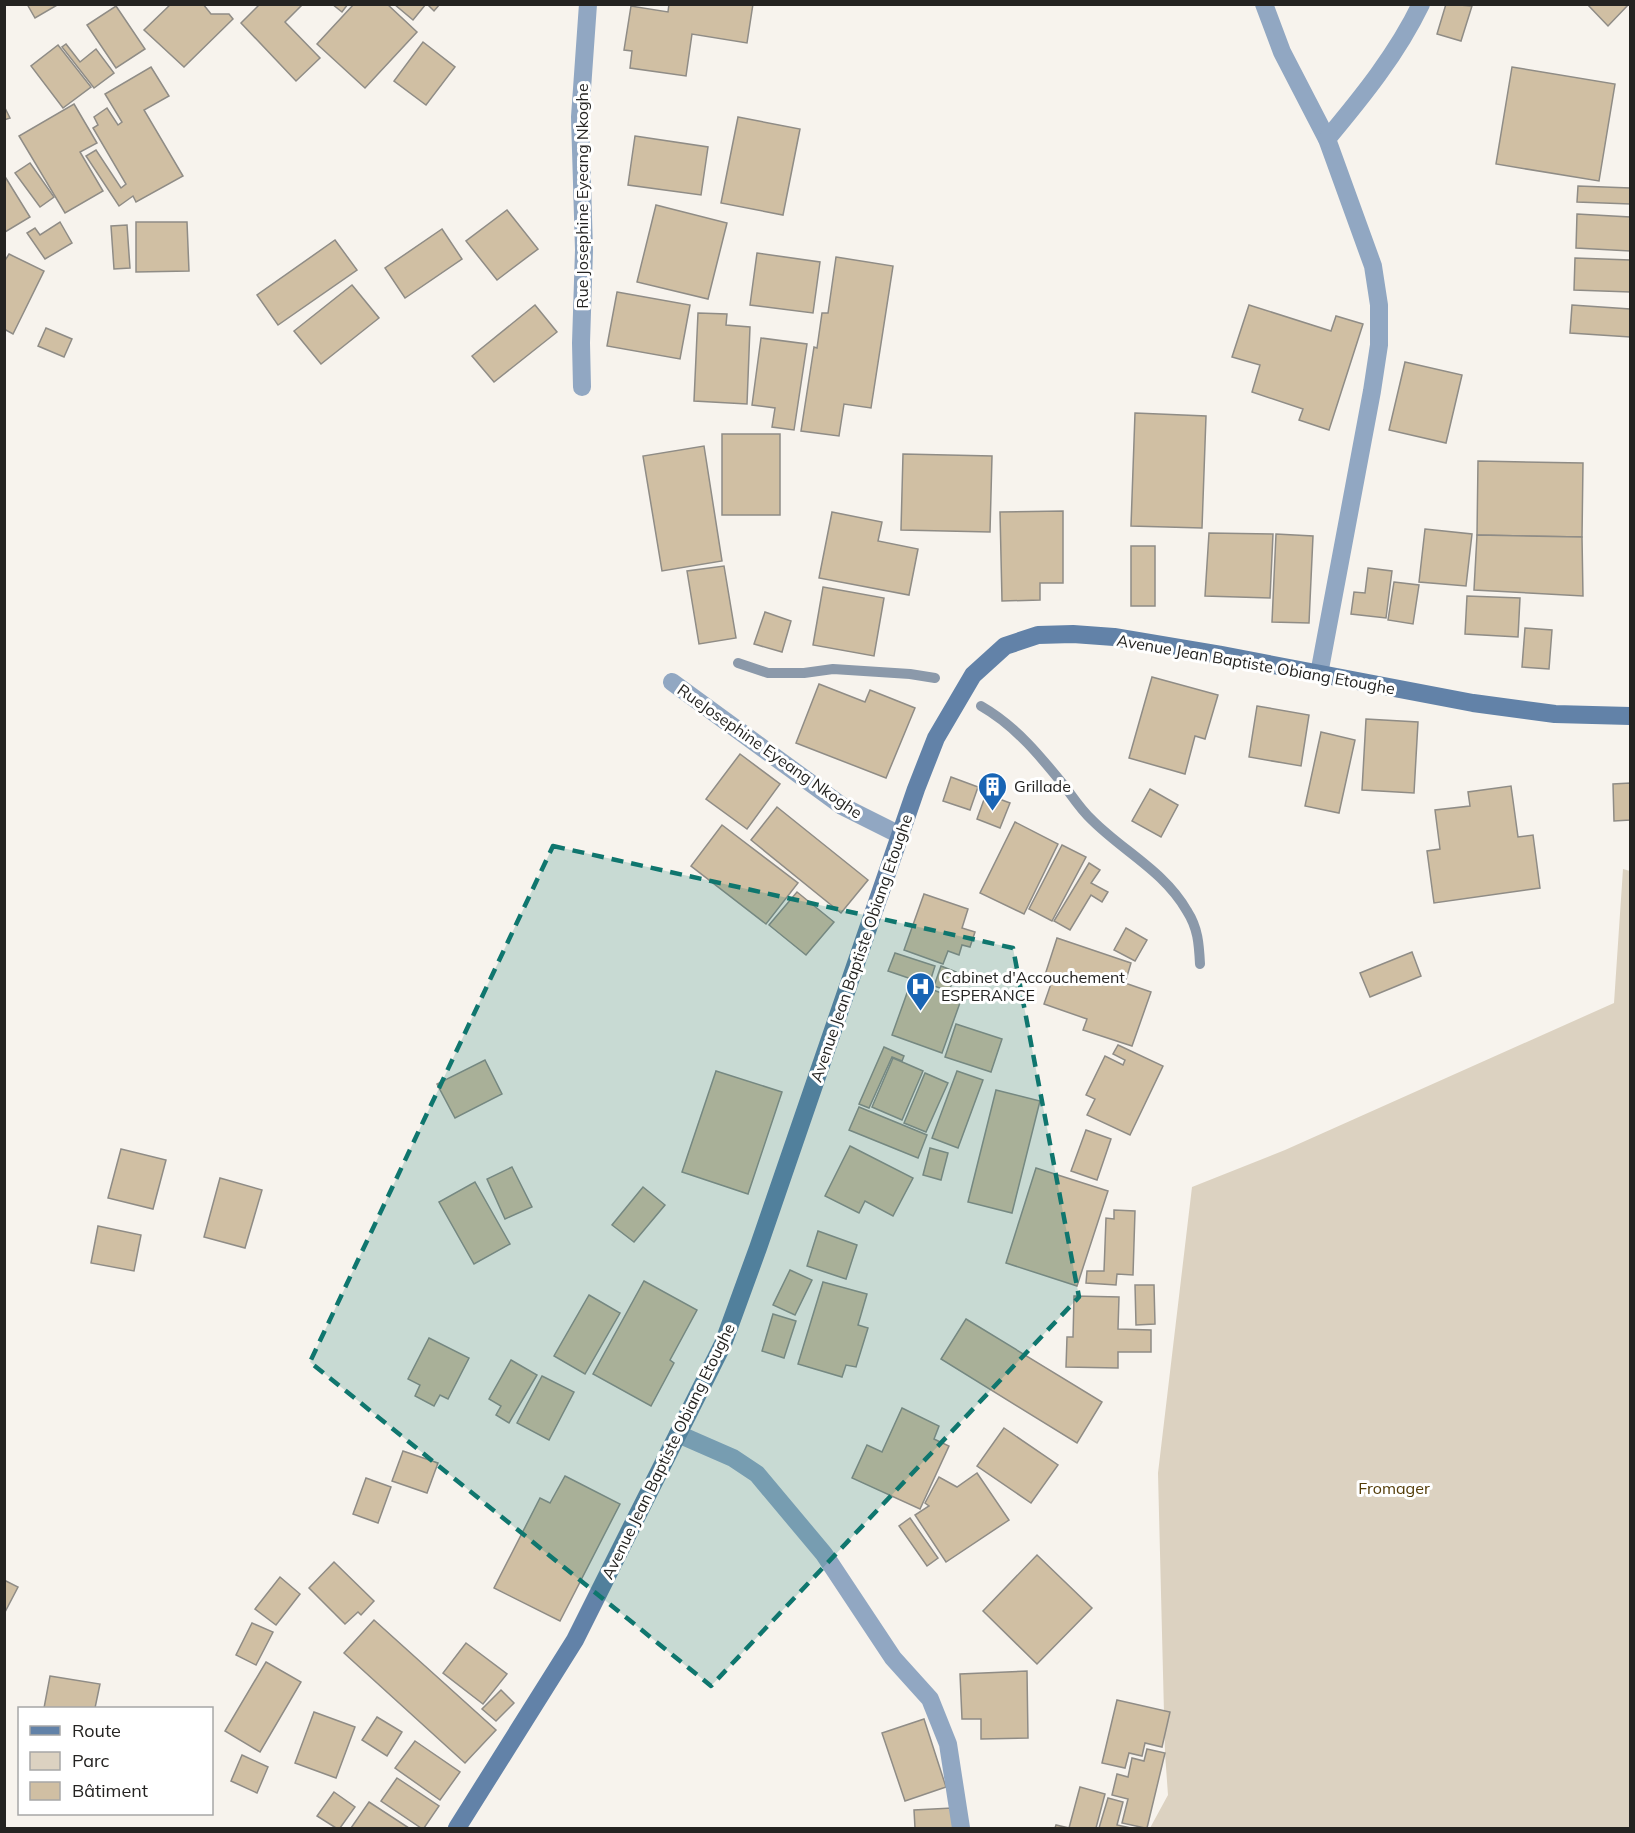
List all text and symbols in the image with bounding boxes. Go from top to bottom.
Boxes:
street label: Rue Josephine Eyeang Nkoghe [572,83,592,309]
street label: Avenue Jean Baptiste Obiang Etoughe [1115,630,1397,698]
street label: RueJosephine Eyeang Nkoghe [674,679,866,823]
building icon: Grillade [977,770,1009,812]
place label: Grillade [1014,776,1071,796]
street label: Avenue Jean Baptiste Obiang Etoughe [806,811,916,1085]
place label: Cabinet d'Accouchement ESPERANCE [941,967,1125,1005]
hospital icon: Cabinet d'Accouchement ESPERANCE [904,970,936,1012]
street label: Avenue Jean Baptiste Obiang Etoughe [597,1320,739,1582]
park label: Fromager [1358,1478,1430,1498]
legend [18,1707,213,1815]
text: Route [72,1719,121,1742]
text: Parc [72,1749,110,1772]
text: Bâtiment [72,1779,148,1802]

